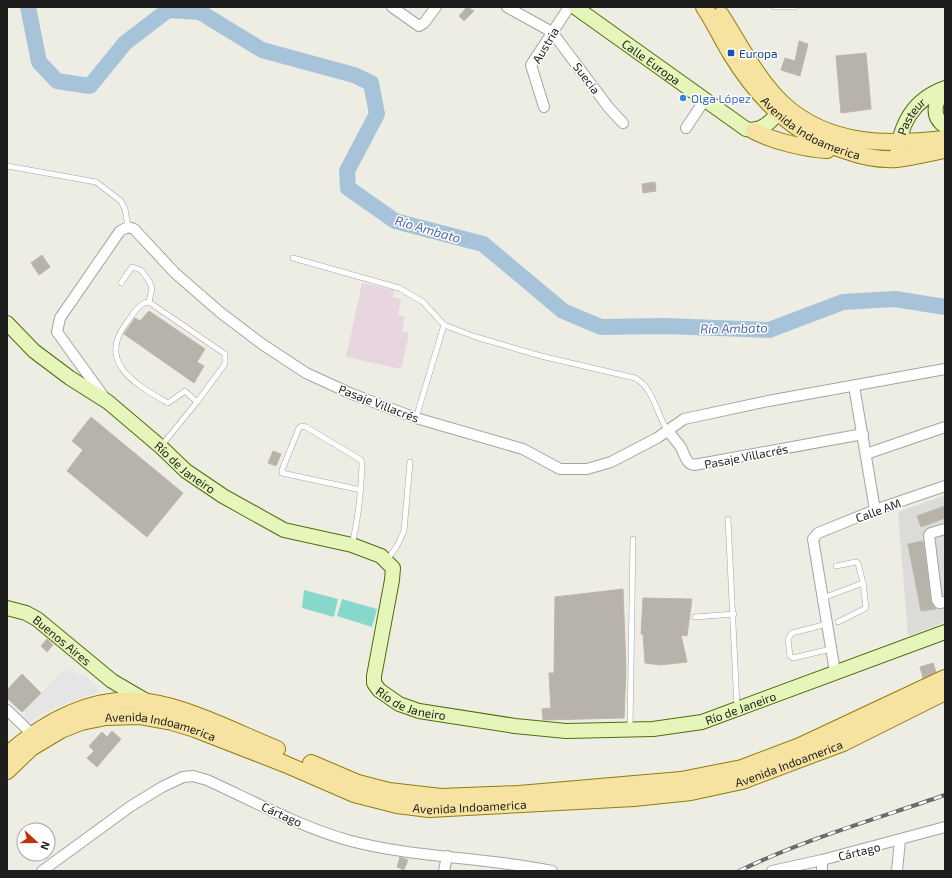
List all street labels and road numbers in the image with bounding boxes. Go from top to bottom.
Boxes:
street label: Austria [529,25,561,65]
street label: Calle Europa [620,36,683,87]
street label: Suecia [571,60,603,96]
street label: Avenida Indoamerica [758,93,862,162]
street label: Pasteur [894,94,928,137]
street label: Pasaje Villacrés [336,381,421,426]
street label: Río de Janeiro [152,438,218,496]
street label: Pasaje Villacrés [703,441,789,472]
street label: Calle AM [853,495,903,525]
street label: Buenos Aires [31,612,94,668]
street label: Río de Janeiro [374,683,447,722]
street label: Río de Janeiro [703,688,778,727]
street label: Avenida Indoamerica [105,709,218,744]
street label: Avenida Indoamerica [734,737,844,789]
street label: Avenida Indoamerica [412,797,527,816]
street label: Cártago [260,799,305,829]
street label: Cártago [837,839,882,863]

